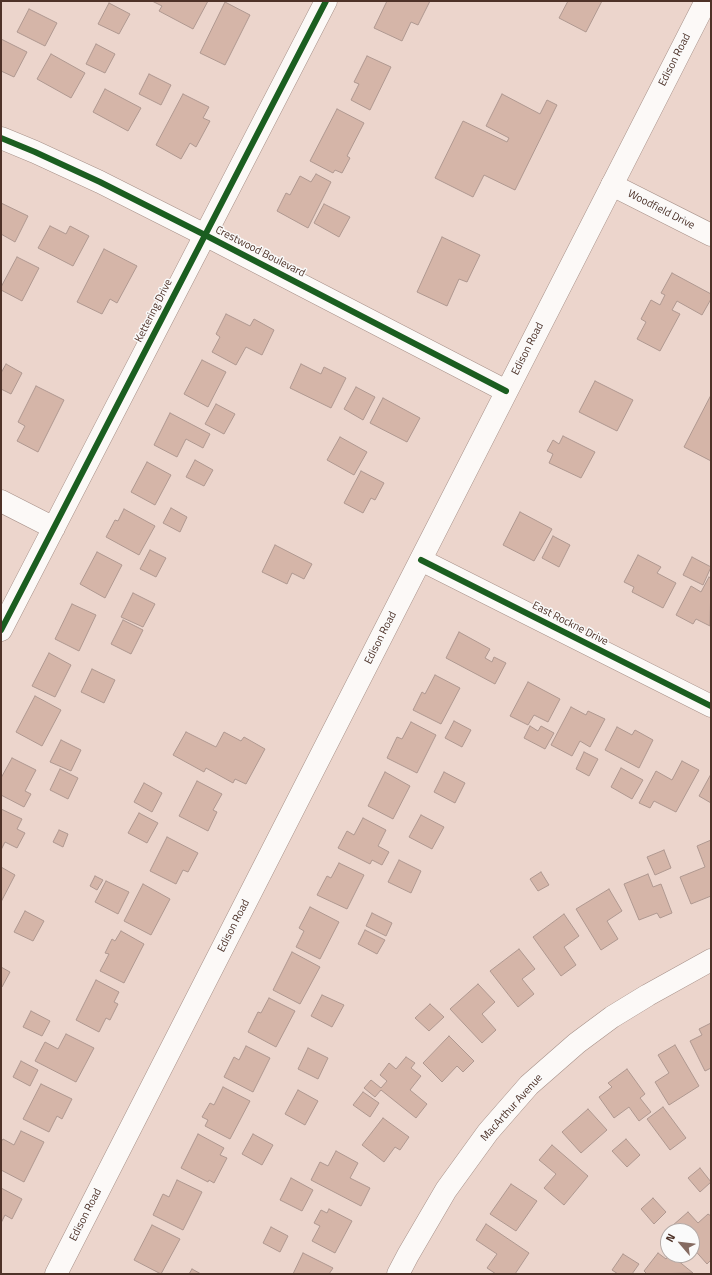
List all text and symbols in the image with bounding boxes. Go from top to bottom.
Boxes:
street label: Edison Road [656,31,694,89]
street label: Woodfield Drive [625,187,697,233]
street label: Crestwood Boulevard [213,224,307,280]
street label: Kettering Drive [132,277,176,345]
street label: Edison Road [509,320,547,378]
street label: East Rockne Drive [530,599,610,649]
street label: Edison Road [362,609,400,667]
street label: Edison Road [215,897,253,955]
street label: MacArthur Avenue [478,1072,546,1144]
street label: Edison Road [67,1186,105,1244]
north arrow [660,1223,700,1263]
text: N [661,1231,679,1245]

